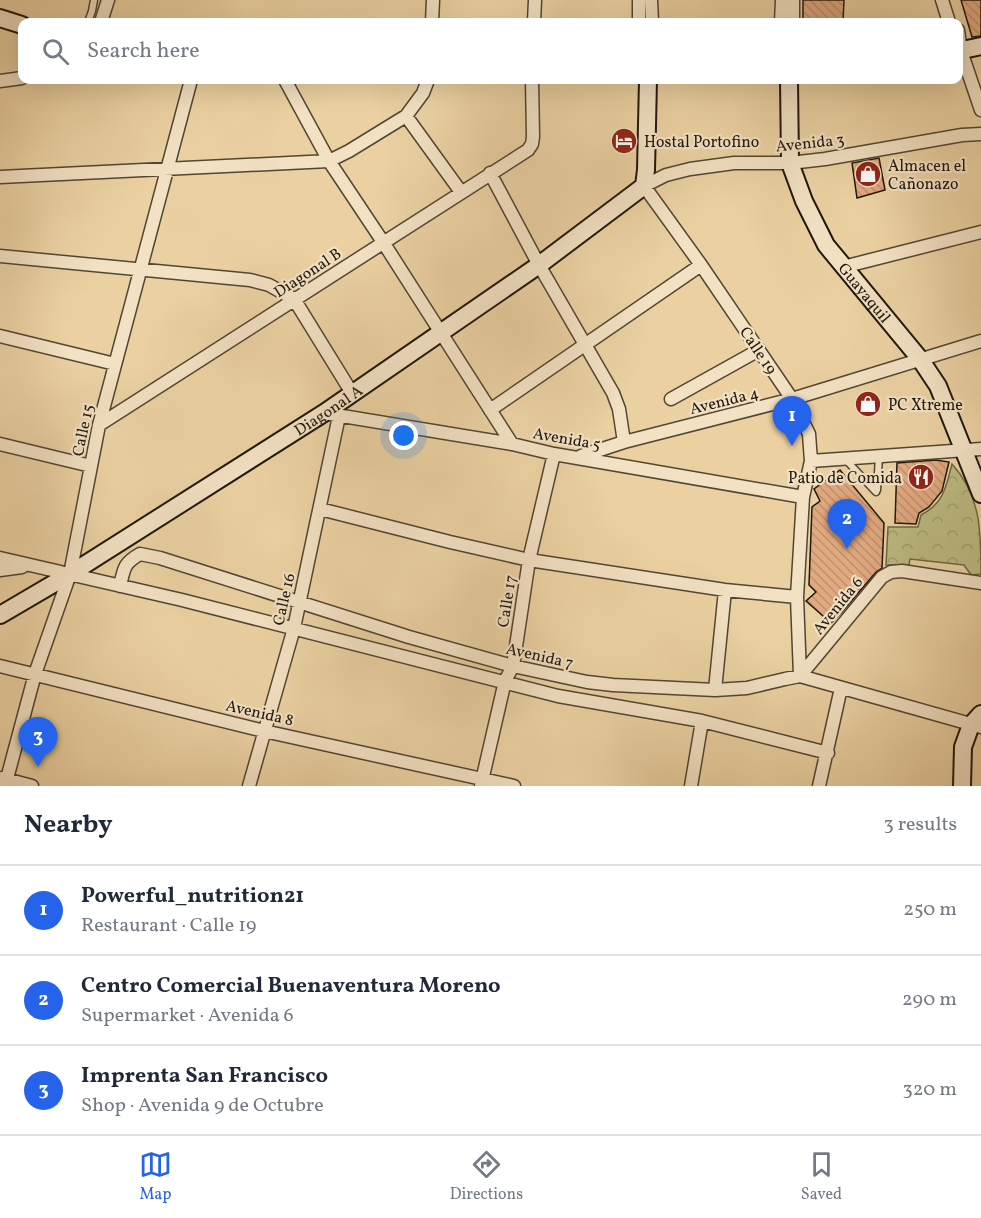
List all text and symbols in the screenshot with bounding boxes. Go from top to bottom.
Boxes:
search box [18,18,963,84]
icon: search [39,35,72,68]
text: Search here [87,36,200,67]
hotel icon: Hostal Portofino [609,126,639,156]
street label: Avenida 3 [775,129,846,159]
place label: Hostal Portofino [644,132,759,154]
place label: Almacen el Cañonazo [888,156,966,196]
shop icon: Almacen el Cañonazo [853,159,883,189]
street label: Diagonal B [270,244,346,304]
street label: Guayaquil [832,259,895,329]
street label: Calle 19 [733,323,781,379]
street label: Diagonal A [291,381,368,442]
street label: Avenida 4 [688,383,761,421]
shop icon: PC Xtreme [853,389,883,419]
place label: PC Xtreme [888,395,963,417]
pin: 1 [772,396,812,446]
street label: Calle 15 [68,402,100,458]
your location [389,421,418,450]
street label: Avenida 5 [531,423,602,457]
restaurant icon: Patio de Comida [906,462,936,492]
place label: Patio de Comida [788,468,902,490]
pin: 2 [828,500,866,549]
street label: Calle 16 [268,571,302,628]
street label: Calle 17 [493,573,523,629]
street label: Avenida 6 [808,573,869,640]
street label: Avenida 7 [504,639,576,675]
street label: Avenida 8 [224,695,296,732]
pin: 3 [18,718,57,767]
text: Nearby [24,807,113,843]
text: 3 results [883,811,957,839]
text: Powerful_nutrition21 [81,881,304,912]
text: 1 [39,896,48,924]
text: 250 m [903,896,957,924]
text: Restaurant · Calle 19 [81,912,256,940]
text: Centro Comercial Buenaventura Moreno [81,971,501,1002]
text: 2 [38,986,49,1014]
text: 290 m [902,986,957,1014]
text: Supermarket · Avenida 6 [81,1002,294,1030]
text: Imprenta San Francisco [81,1061,328,1092]
text: 3 [38,1076,49,1104]
text: 320 m [902,1076,957,1104]
text: Shop · Avenida 9 de Octubre [81,1092,324,1120]
tab: Map [139,1148,172,1206]
tab: Directions [450,1148,523,1206]
tab: Saved [801,1148,842,1206]

